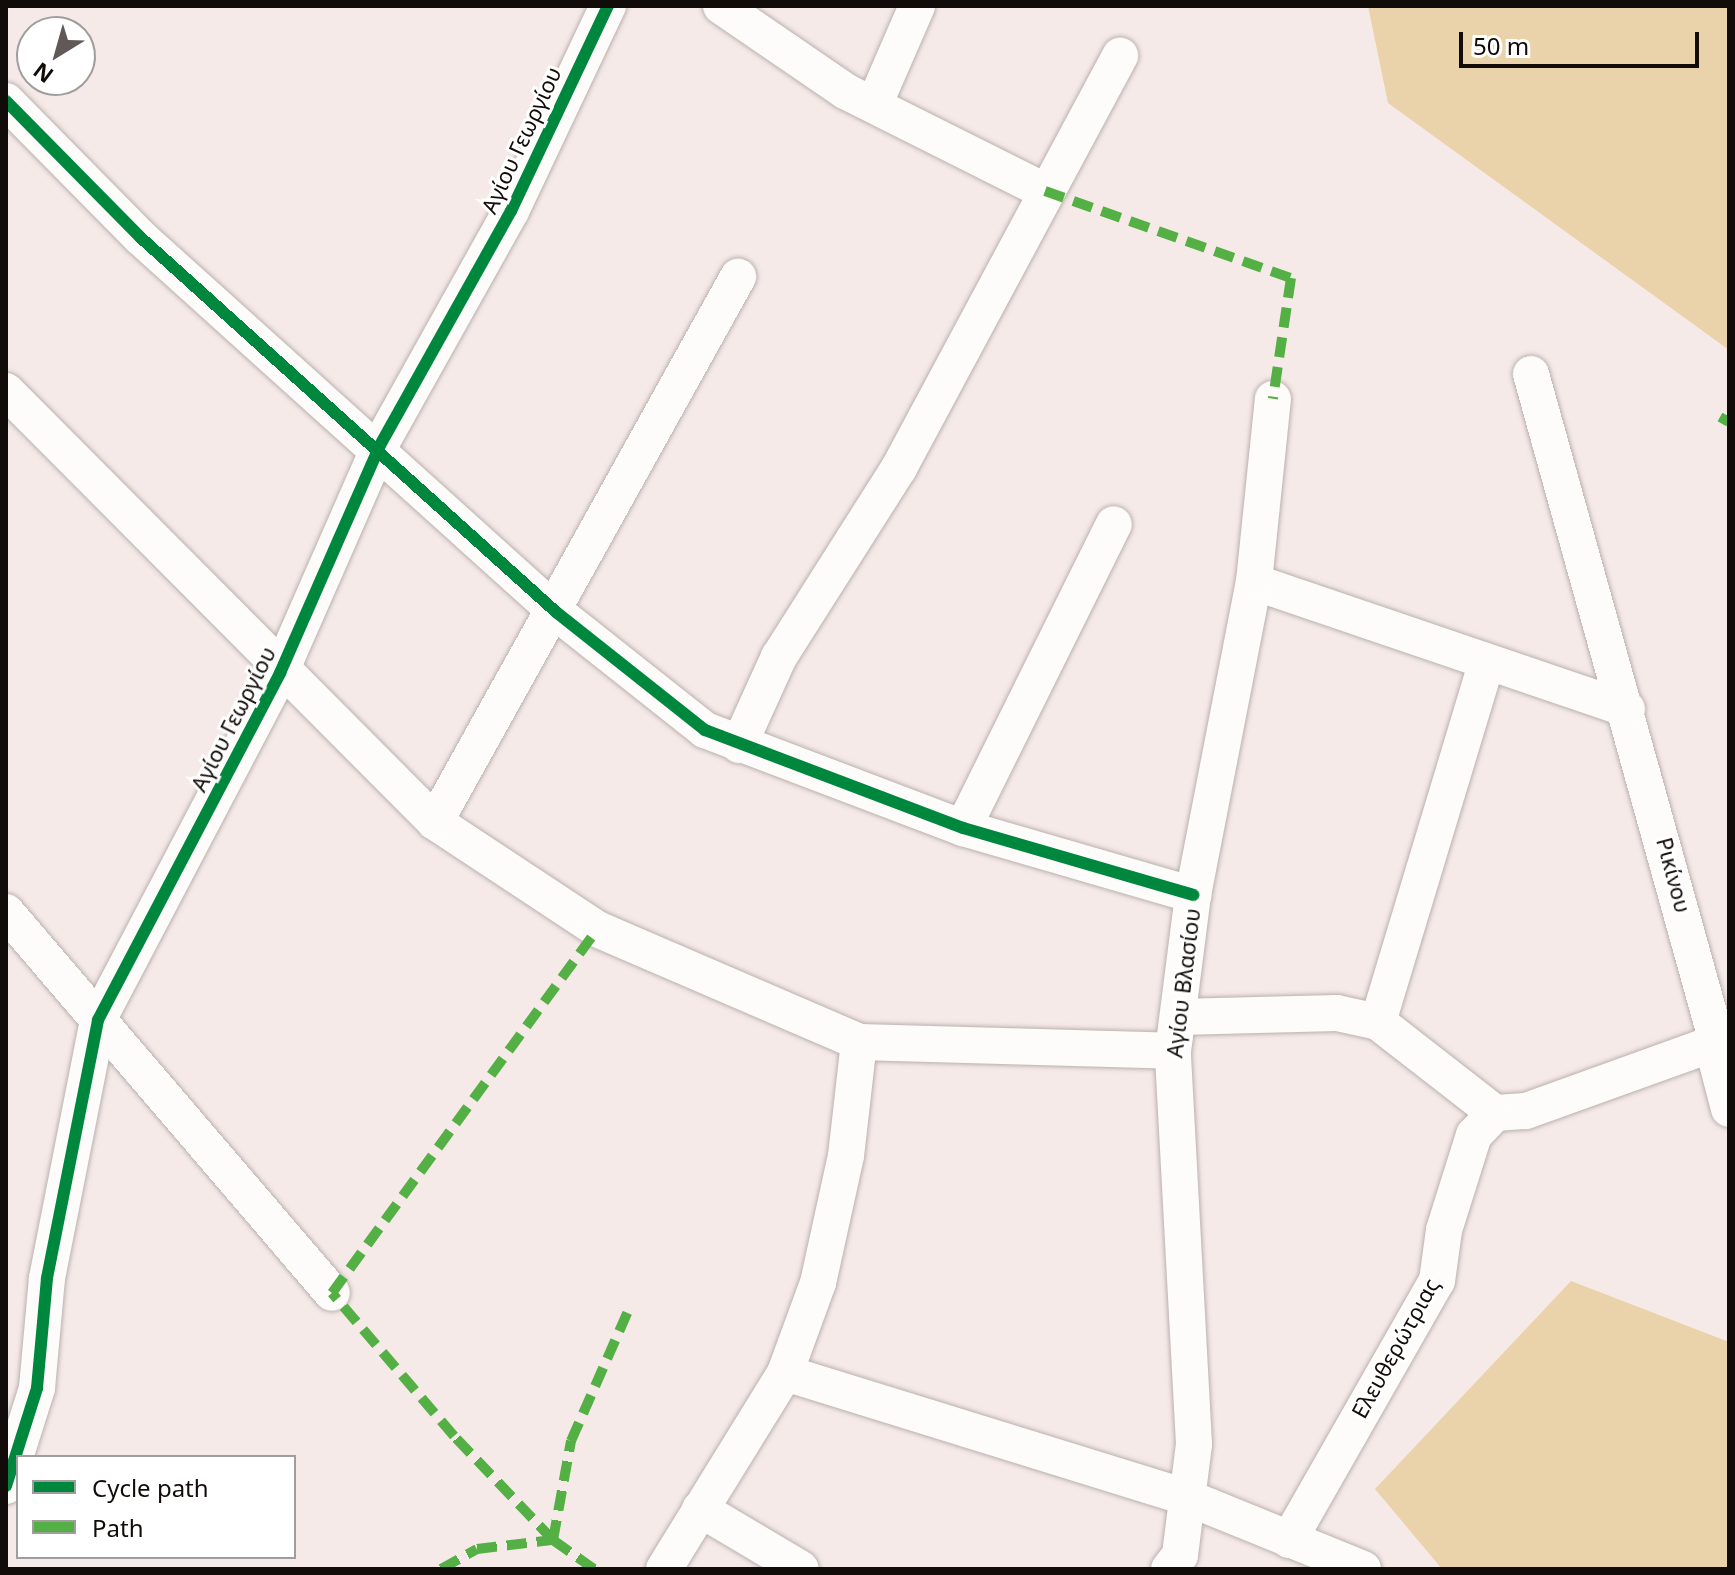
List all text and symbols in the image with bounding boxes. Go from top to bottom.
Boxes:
north arrow [16,16,96,96]
scale bar [1463,16,1703,66]
text: 50 m [1473,29,1529,62]
text: N [27,56,59,91]
street label: Αγίου Γεωργίου [475,62,567,218]
street label: Αγίου Γεωργίου [185,642,281,796]
street label: Ρικίνου [1651,834,1697,916]
street label: Αγίου Βλασίου [1161,907,1205,1059]
street label: Ελευθερώτριας [1346,1273,1444,1423]
legend [16,1455,296,1559]
text: Cycle path [92,1471,209,1504]
text: Path [92,1511,143,1544]

